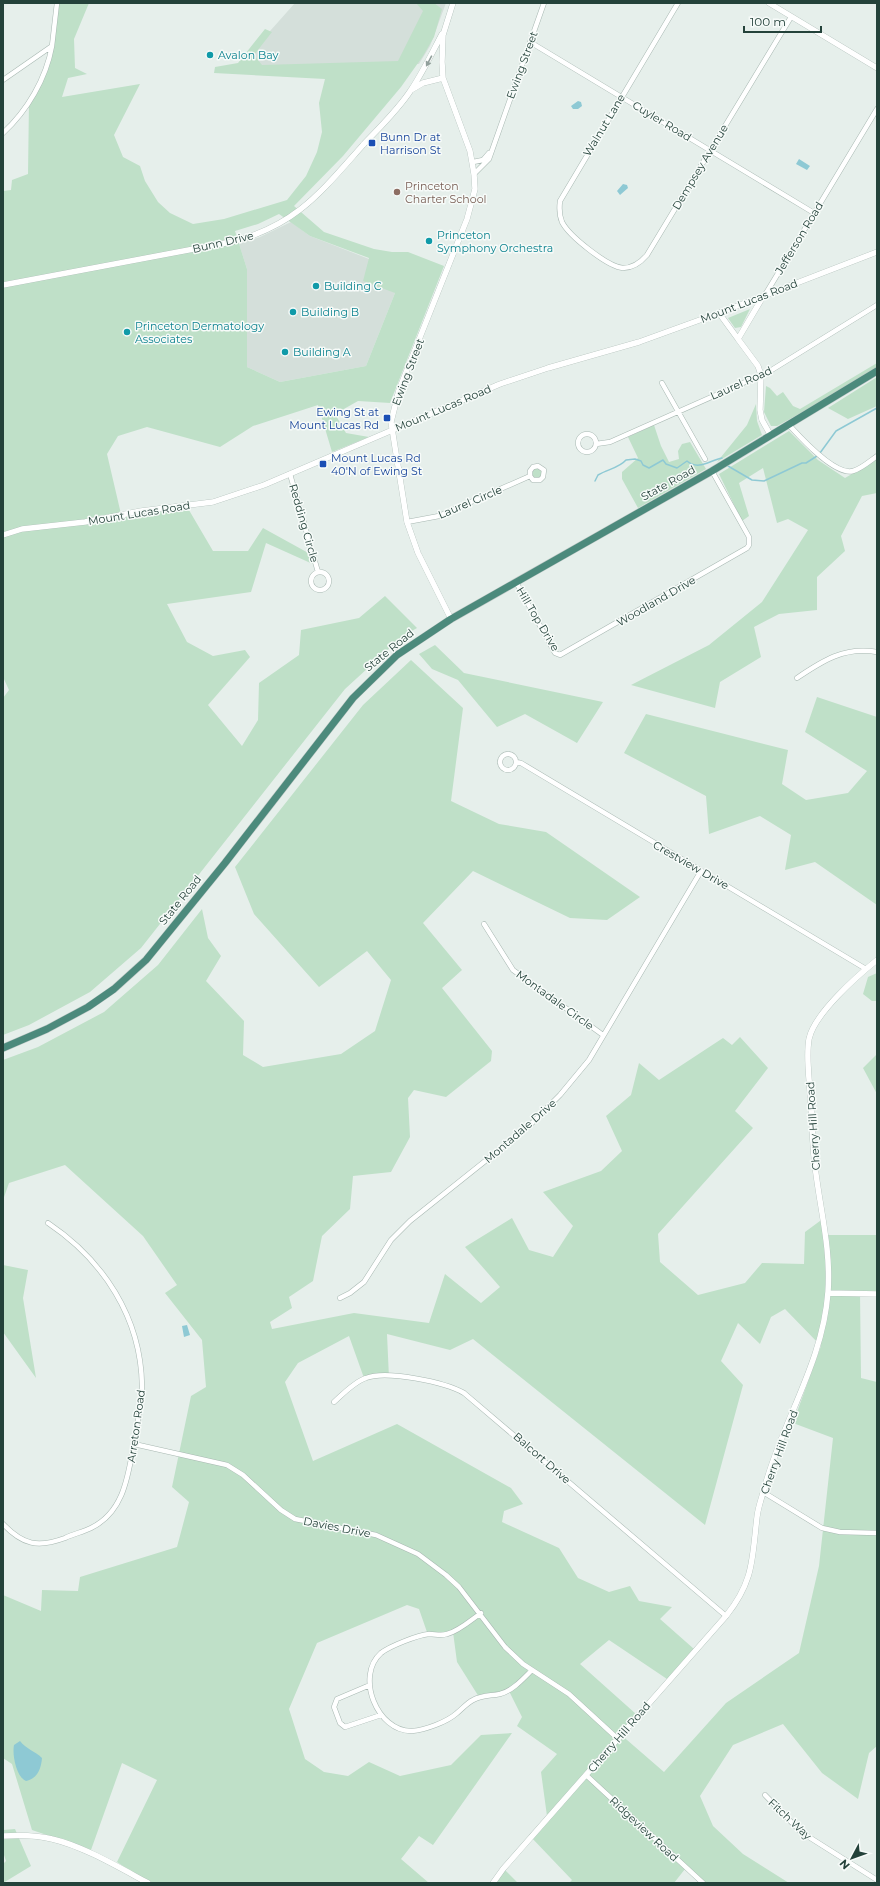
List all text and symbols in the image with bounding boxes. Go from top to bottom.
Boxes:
scale bar [744,8,821,34]
text: 100 m [750,14,786,29]
street label: Ewing Street [503,29,541,101]
place label: Avalon Bay [218,48,279,62]
marker: Avalon Bay [205,50,215,60]
one-way arrow [426,55,432,67]
street label: Walnut Lane [580,91,628,159]
street label: Cuyler Road [630,98,694,144]
street label: Dempsey Avenue [669,121,731,212]
place label: Bunn Dr at Harrison St [380,130,441,157]
marker: Bunn Dr at Harrison St [367,138,377,148]
place label: Princeton Charter School [405,179,487,206]
marker: Princeton Charter School [392,187,402,197]
street label: Jefferson Road [771,199,826,278]
street label: Bunn Drive [191,228,255,256]
place label: Princeton Symphony Orchestra [437,228,553,255]
marker: Princeton Symphony Orchestra [424,236,434,246]
street label: Mount Lucas Road [698,276,800,326]
place label: Building C [324,279,382,293]
marker: Building C [311,281,321,291]
place label: Building B [301,305,359,319]
marker: Building B [288,307,298,317]
place label: Princeton Dermatology Associates [135,319,264,346]
marker: Princeton Dermatology Associates [122,327,132,337]
street label: Ewing Street [389,336,427,408]
place label: Building A [293,345,351,359]
marker: Building A [280,347,290,357]
street label: Laurel Road [708,363,774,403]
street label: Mount Lucas Road [393,381,493,435]
place label: Ewing St at Mount Lucas Rd [289,405,380,432]
marker: Ewing St at Mount Lucas Rd [382,413,392,423]
place label: Mount Lucas Rd 40'N of Ewing St [331,451,423,478]
marker: Mount Lucas Rd 40'N of Ewing St [318,459,328,469]
street label: State Road [638,462,698,504]
street label: Redding Circle [286,482,322,564]
street label: Laurel Circle [436,482,504,522]
street label: Mount Lucas Road [87,498,191,528]
street label: Woodland Drive [614,573,698,629]
street label: Hill Top Drive [513,584,563,654]
street label: State Road [361,626,417,674]
street label: Crestview Drive [651,838,732,893]
street label: State Road [156,872,204,928]
street label: Montadale Circle [513,967,597,1033]
street label: Cherry Hill Road [803,1081,823,1171]
street label: Montadale Drive [481,1096,559,1166]
street label: Arreton Road [124,1389,148,1463]
street label: Cherry Hill Road [757,1408,801,1496]
street label: Balcort Drive [510,1429,574,1487]
street label: Davies Drive [302,1514,372,1540]
street label: Cherry Hill Road [585,1699,653,1775]
street label: Ridgeview Road [607,1793,681,1865]
street label: Fitch Way [765,1795,815,1843]
north arrow [832,1838,872,1878]
text: N [836,1857,853,1873]

